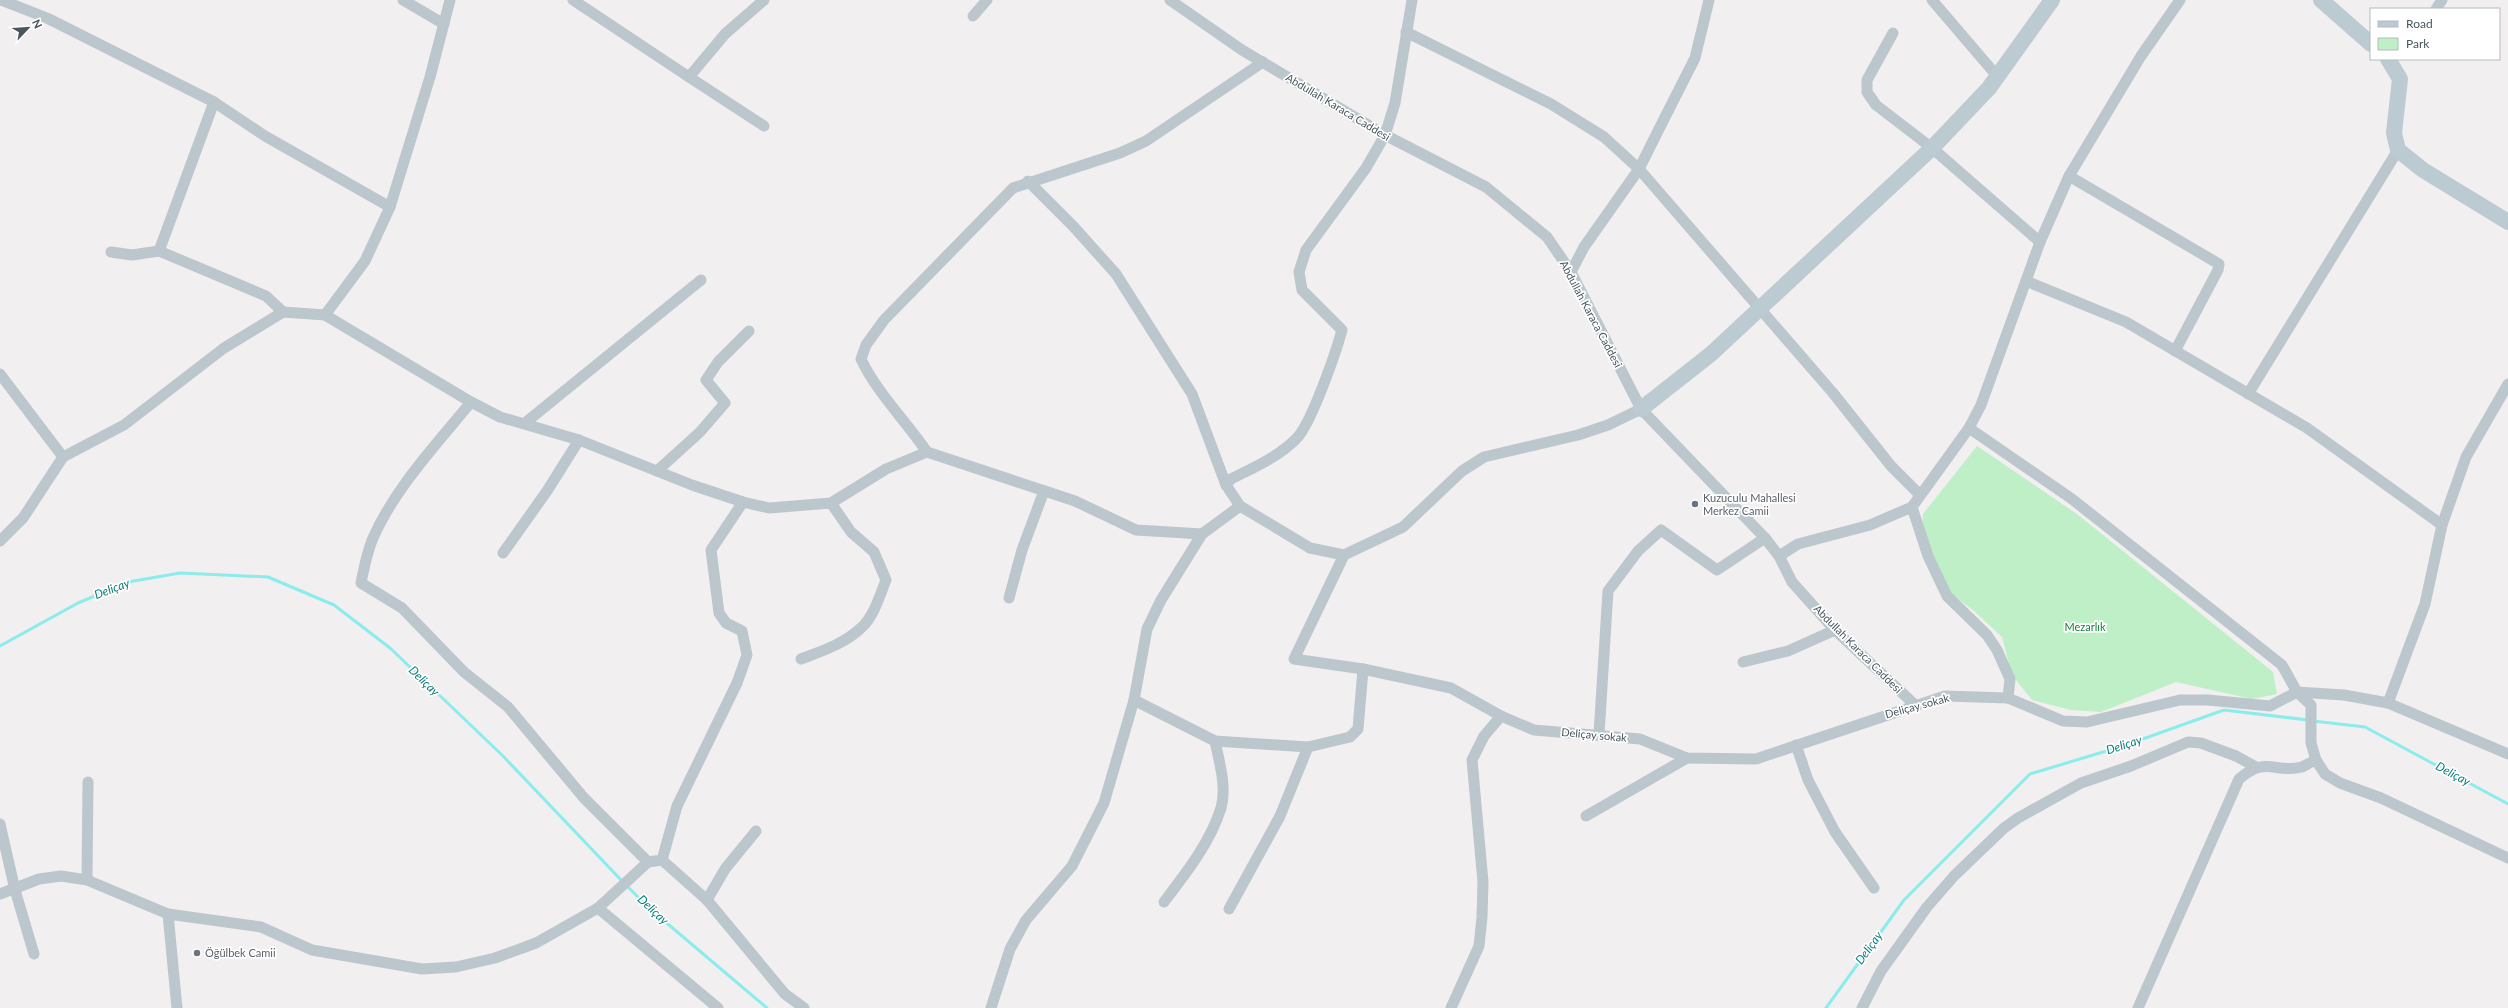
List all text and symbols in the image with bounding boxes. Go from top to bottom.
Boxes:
north arrow [8,8,48,48]
legend [2370,8,2500,60]
text: Road [2406,16,2433,31]
text: N [30,17,45,30]
text: Park [2406,36,2430,51]
street label: Abdullah Karaca Caddesi [1284,70,1393,143]
street label: Abdullah Karaca Caddesi [1558,258,1625,370]
place label: Kuzuculu Mahallesi Merkez Camii [1703,491,1796,517]
marker: Kuzuculu Mahallesi Merkez Camii [1690,499,1700,509]
water label: Deliçay [92,575,132,602]
street label: Abdullah Karaca Caddesi [1812,602,1905,696]
park label: Mezarlık [2064,620,2106,633]
water label: Deliçay [406,662,443,699]
street label: Deliçay sokak [1883,691,1951,720]
street label: Deliçay sokak [1561,725,1628,744]
water label: Deliçay [2104,732,2144,757]
water label: Deliçay [2433,758,2473,789]
water label: Deliçay [635,892,672,928]
water label: Deliçay [1852,928,1886,967]
place label: Öğülbek Camii [205,946,276,959]
marker: Öğülbek Camii [192,948,202,958]

